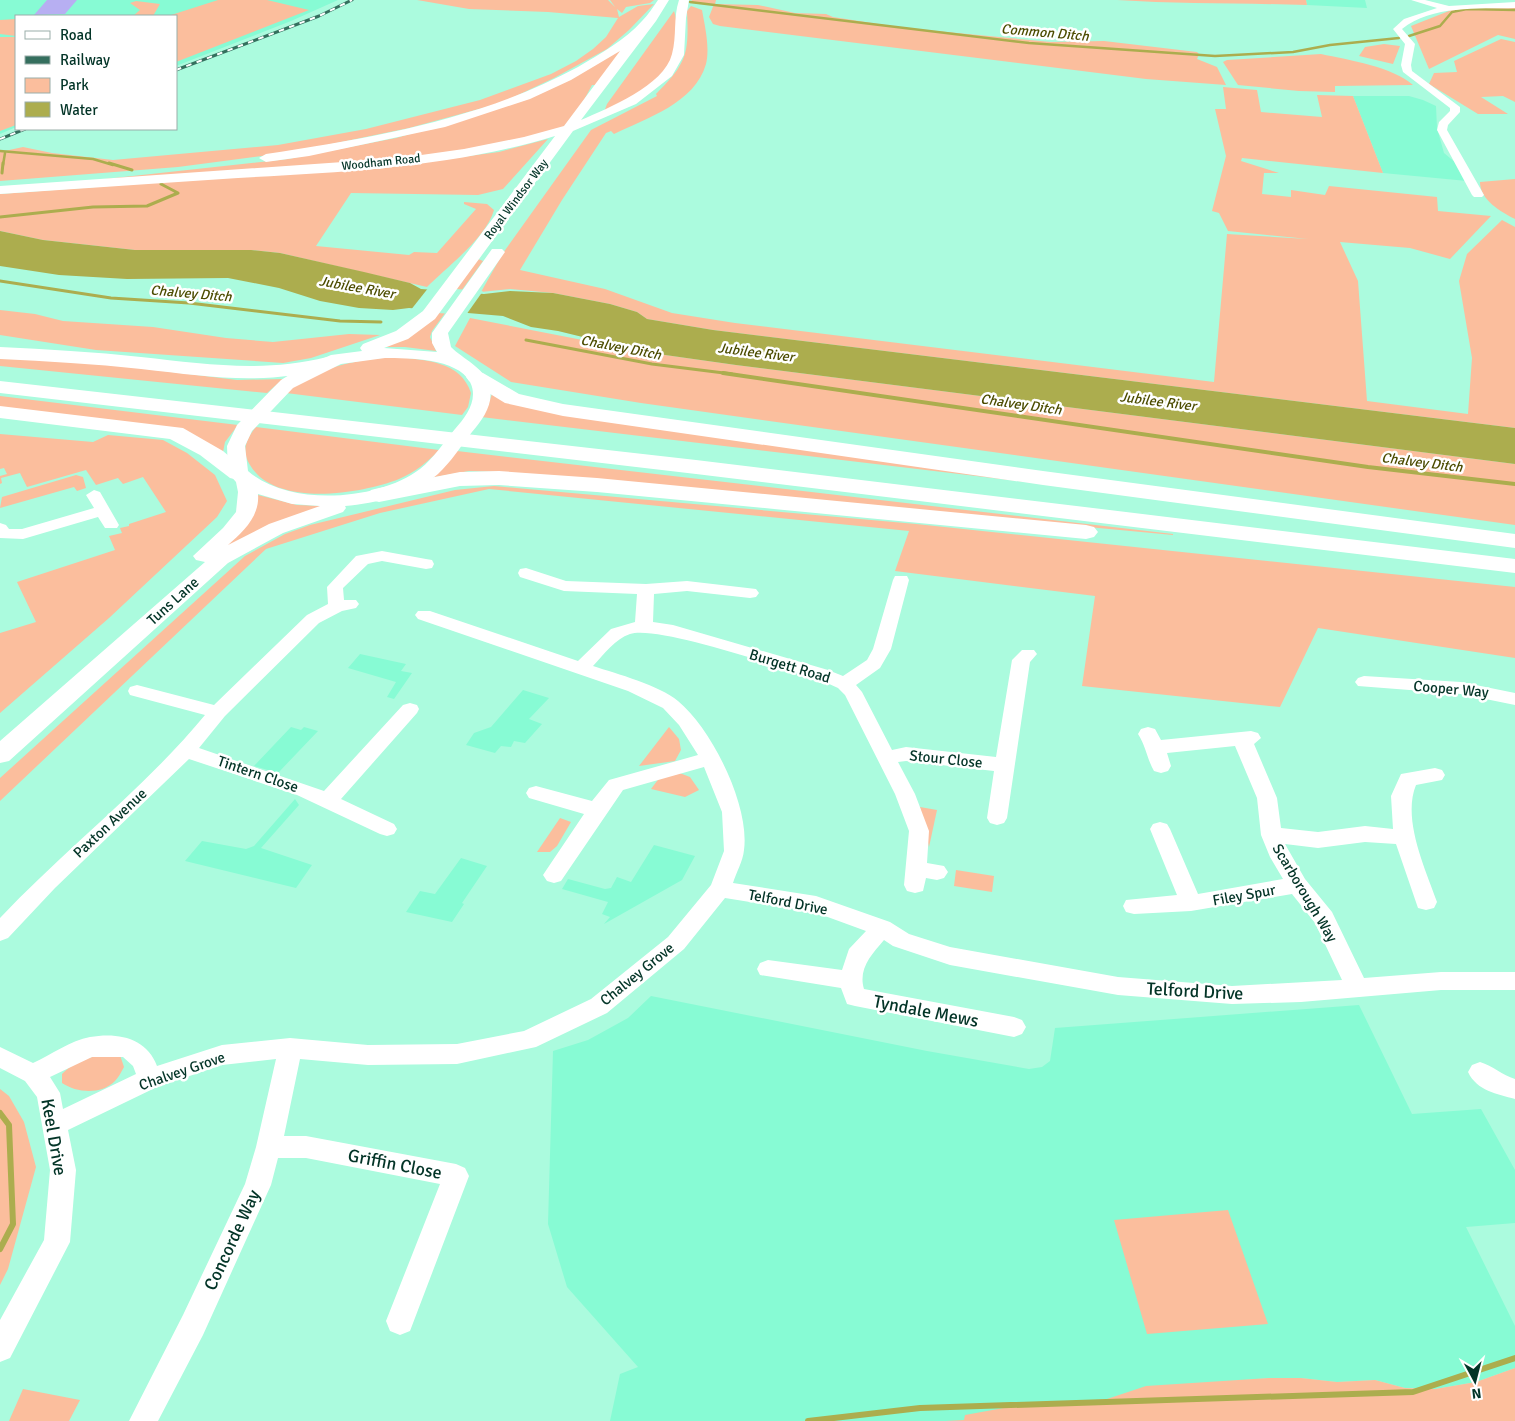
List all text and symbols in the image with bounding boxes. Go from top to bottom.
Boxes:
legend [15,15,178,130]
water label: Common Ditch [1001,20,1090,45]
text: Road [60,26,92,44]
text: Railway [60,51,110,69]
text: Park [60,76,89,94]
text: Water [60,101,98,119]
street label: Woodham Road [341,151,421,174]
street label: Royal Windsor Way [481,156,552,243]
water label: Jubilee River [318,272,398,303]
water label: Chalvey Ditch [150,281,233,306]
water label: Chalvey Ditch [579,331,663,364]
water label: Jubilee River [717,339,797,366]
water label: Jubilee River [1119,388,1199,415]
water label: Chalvey Ditch [979,390,1063,419]
water label: Chalvey Ditch [1380,449,1464,476]
street label: Tuns Lane [143,573,203,629]
street label: Burgett Road [747,645,833,687]
street label: Cooper Way [1413,677,1489,701]
street label: Stour Close [909,746,983,772]
street label: Tintern Close [215,752,301,796]
street label: Paxton Avenue [69,784,151,862]
street label: Scarborough Way [1269,841,1341,945]
street label: Filey Spur [1211,881,1277,909]
street label: Telford Drive [747,885,829,919]
street label: Chalvey Grove [596,939,678,1009]
street label: Telford Drive [1146,977,1244,1005]
street label: Tyndale Mews [871,990,981,1032]
street label: Chalvey Grove [137,1048,227,1094]
street label: Keel Drive [36,1097,72,1177]
street label: Griffin Close [346,1144,444,1184]
street label: Concorde Way [199,1186,265,1294]
north arrow [1450,1356,1500,1406]
text: N [1471,1384,1482,1402]

